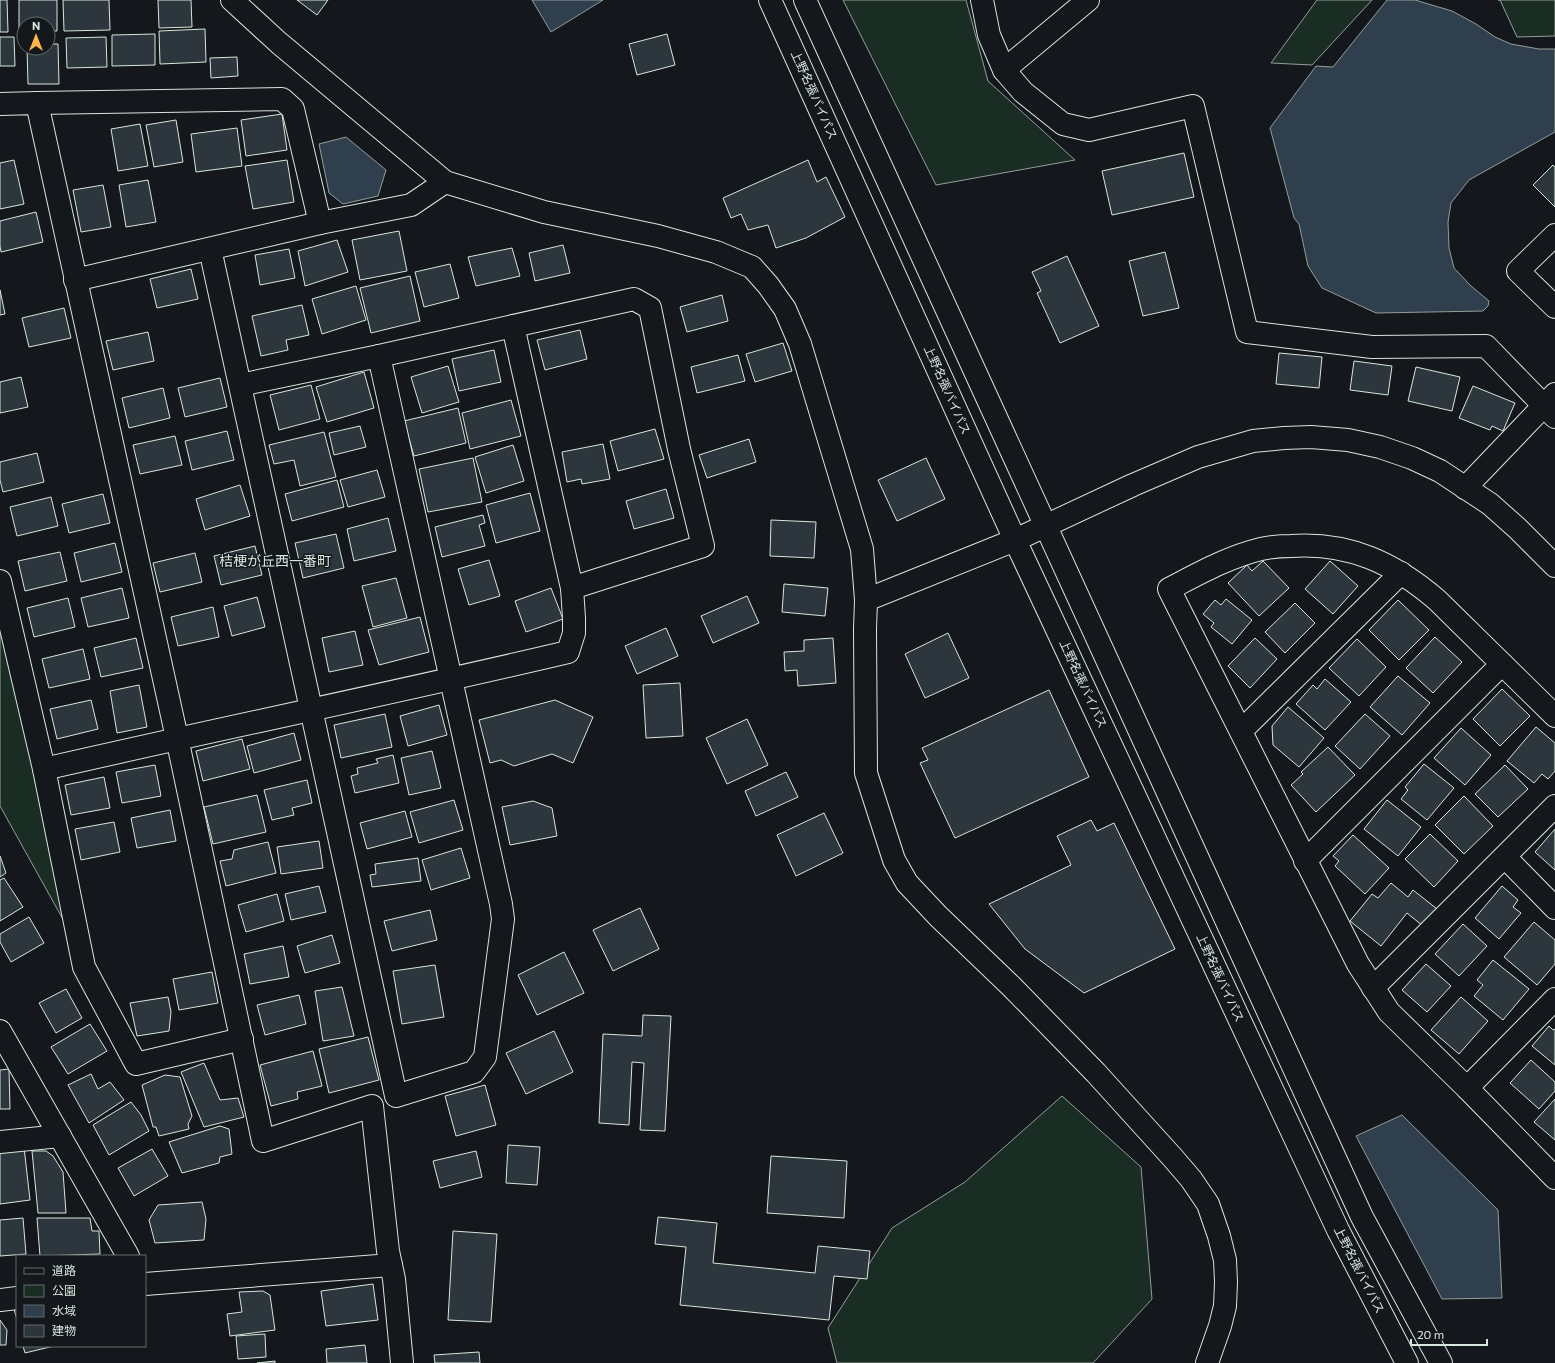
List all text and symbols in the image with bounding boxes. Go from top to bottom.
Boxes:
north arrow [16,16,56,56]
text: N [32,19,40,32]
street label: 上野名張バイパス [789,48,841,141]
street label: 上野名張バイパス [922,343,974,436]
district label: 桔梗が丘西一番町 [219,552,331,569]
street label: 上野名張バイパス [1057,637,1110,730]
street label: 上野名張バイパス [1194,931,1247,1024]
street label: 上野名張バイパス [1332,1224,1388,1315]
legend [16,1255,146,1347]
text: 道路 [52,1263,76,1277]
text: 公園 [52,1283,76,1297]
text: 水域 [52,1303,76,1317]
scale bar [1411,1321,1487,1347]
text: 建物 [52,1323,76,1337]
text: 20 m [1417,1327,1444,1341]

